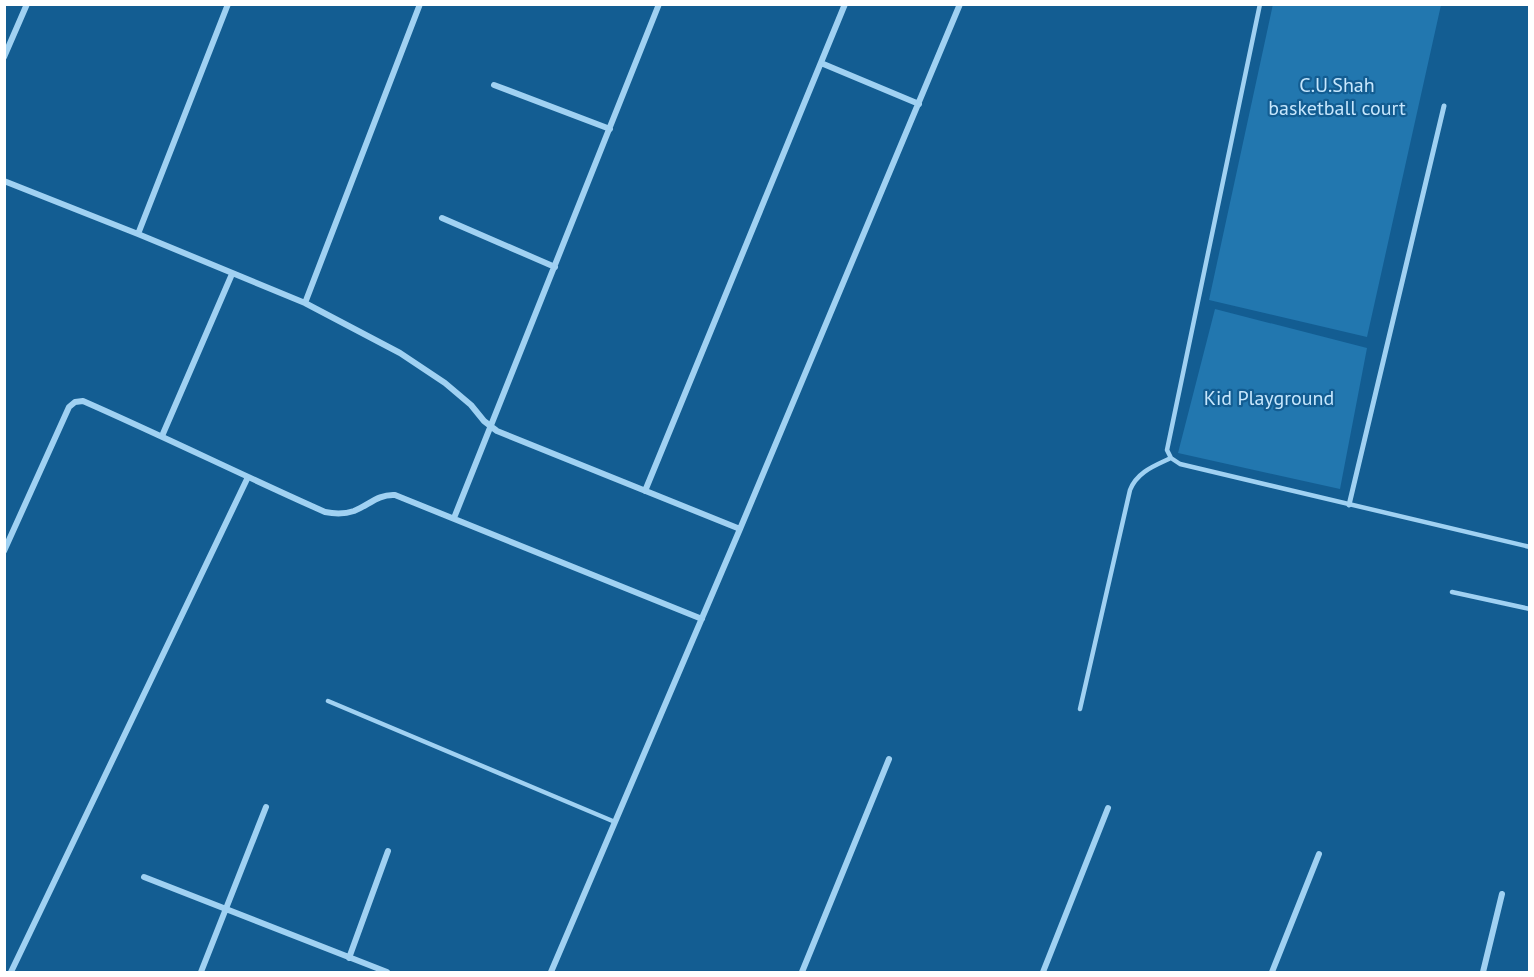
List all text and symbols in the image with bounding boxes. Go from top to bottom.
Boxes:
park label: C.U.Shah basketball court [1268,72,1406,121]
park label: Kid Playground [1204,385,1334,411]

